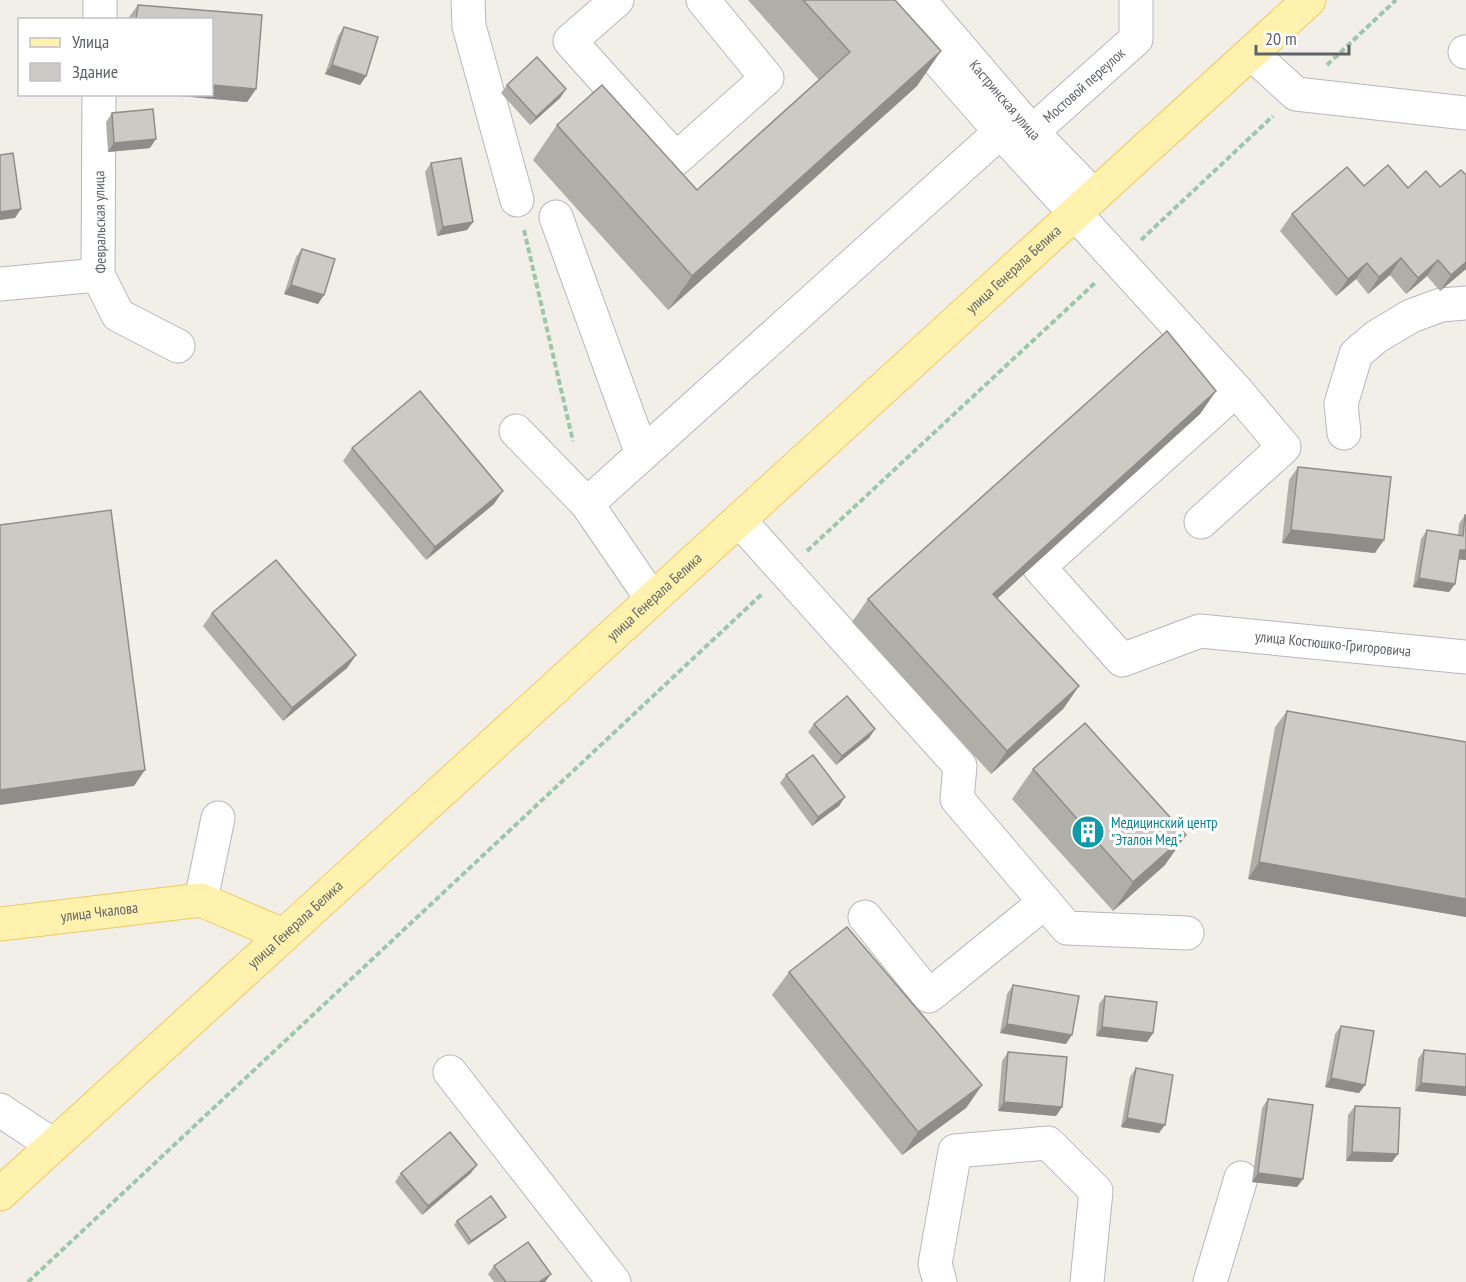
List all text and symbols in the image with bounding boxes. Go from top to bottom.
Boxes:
legend [18,18,213,96]
scale bar [1256,18,1349,56]
text: 20 m [1265,27,1297,50]
text: Улица [72,30,109,53]
street label: Мостовой переулок [1039,43,1129,127]
street label: Кастринская улица [965,56,1045,144]
text: Здание [72,60,118,83]
street label: Февральская улица [89,170,110,274]
street label: улица Генерала Белика [962,221,1065,317]
street label: улица Генерала Белика [603,548,706,645]
street label: улица Костюшко-Григоровича [1254,626,1412,661]
place label: Медицинский центр "Эталон Мед" [1111,813,1218,849]
building icon: Медицинский центр "Эталон Мед" [1070,814,1106,850]
street label: улица Генерала Белика [244,876,347,972]
street label: улица Чкалова [59,898,139,926]

